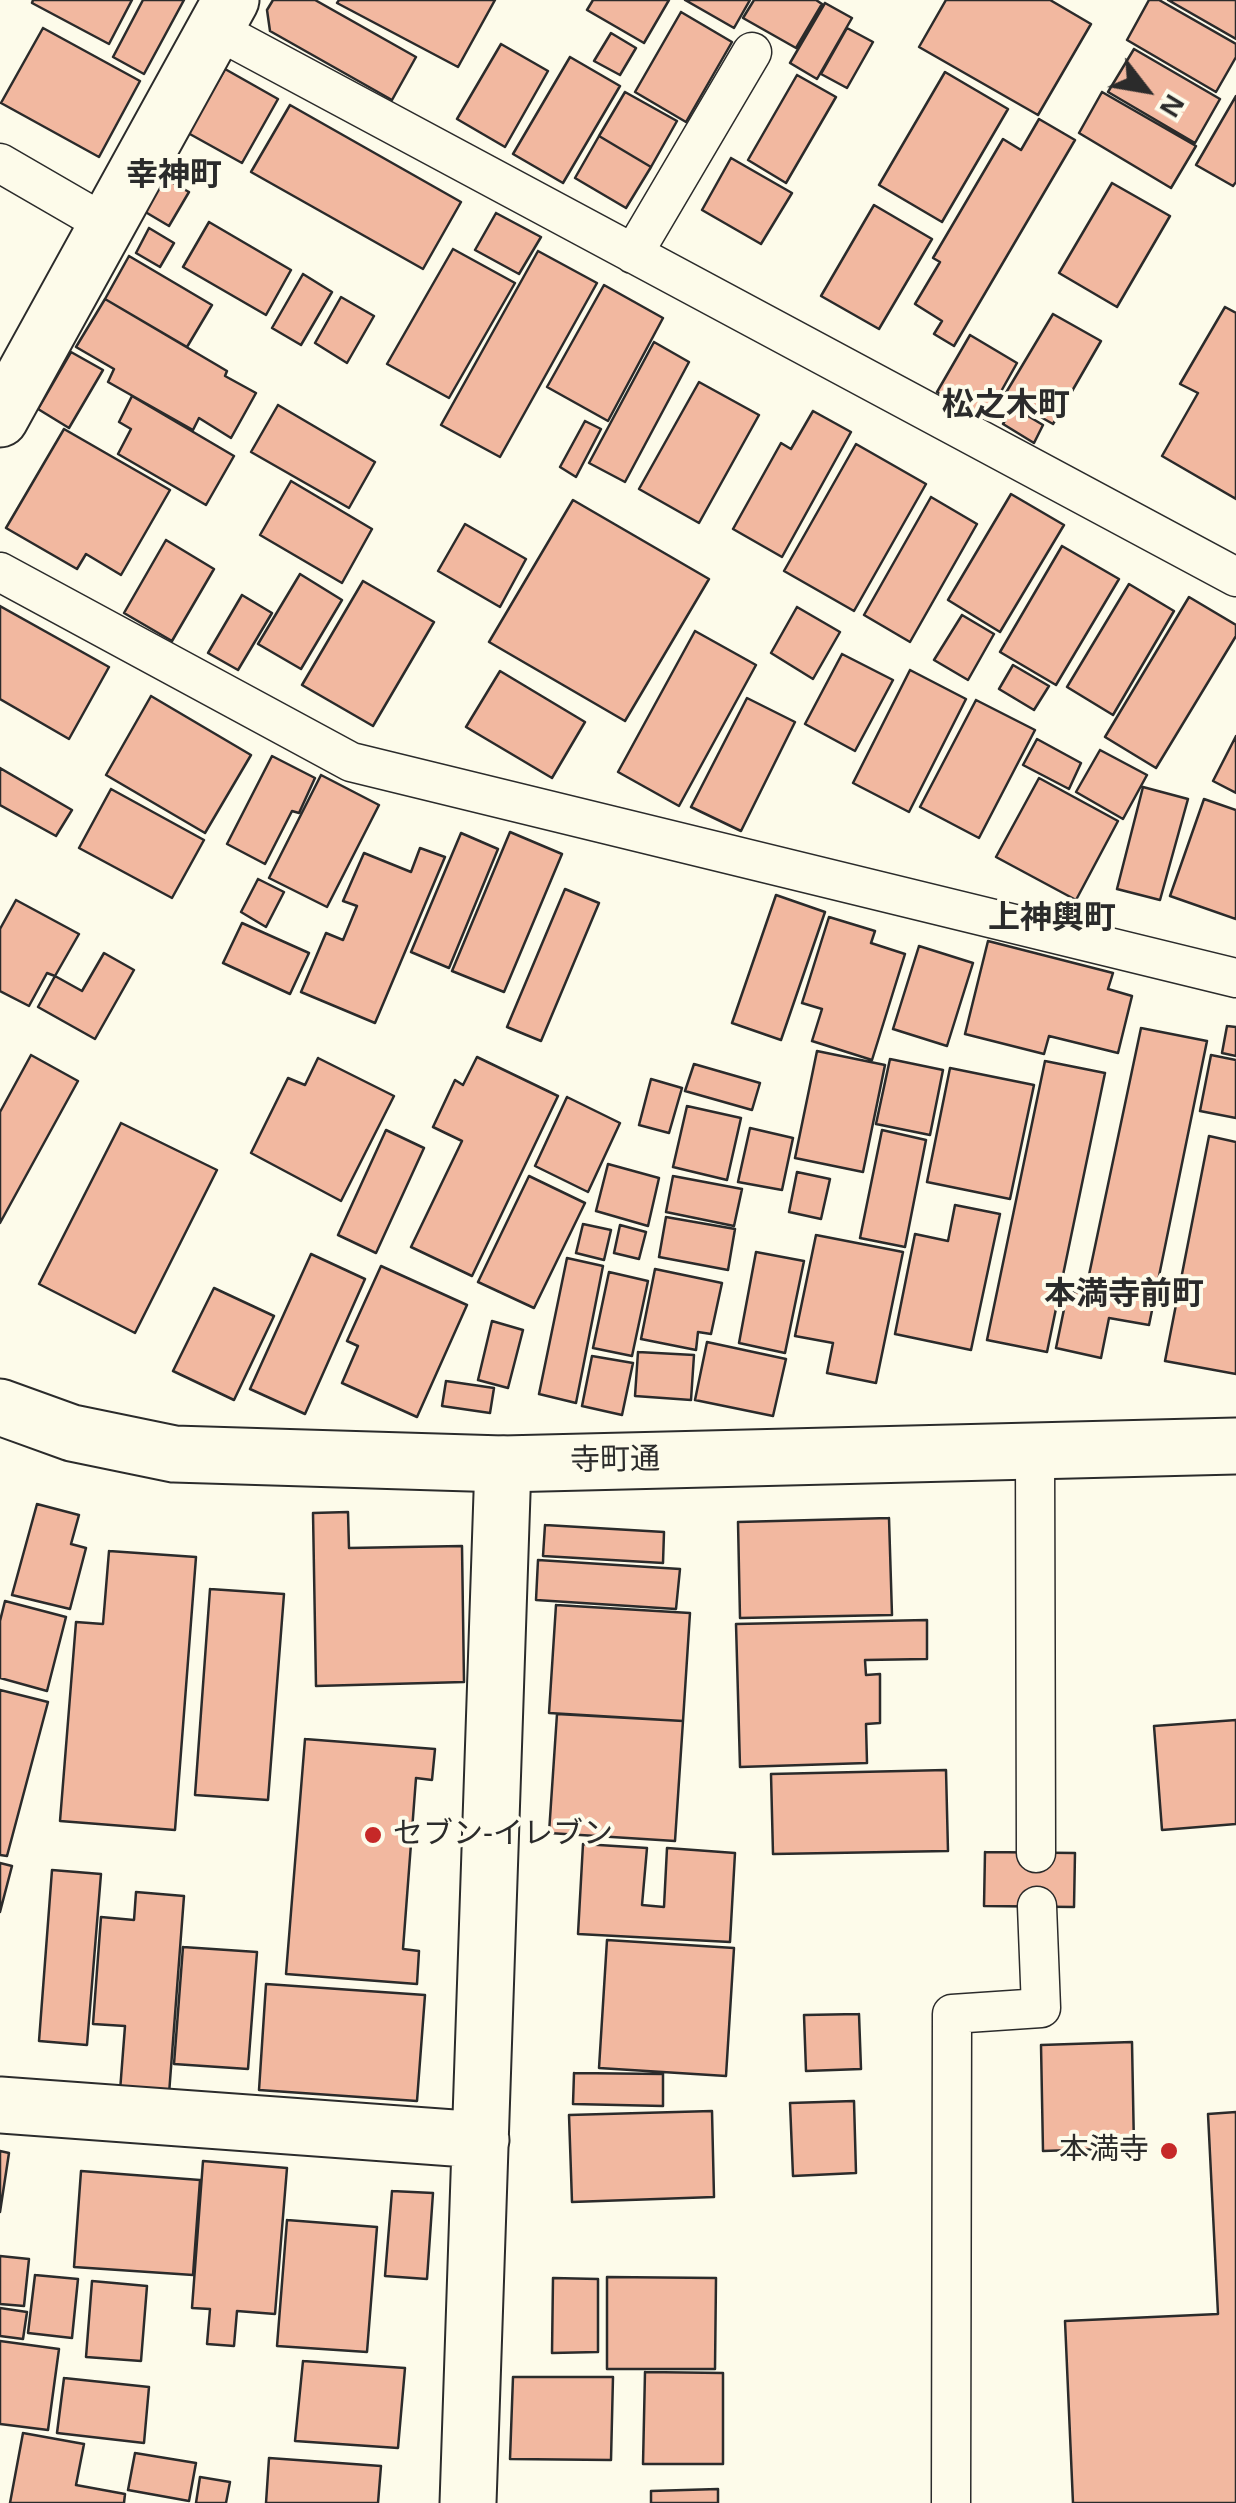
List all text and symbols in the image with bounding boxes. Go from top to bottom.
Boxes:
north arrow [1096,40,1196,140]
text: N [1154,89,1191,122]
district label: 幸神町 [126,157,222,195]
district label: 松之木町 [942,387,1070,425]
district label: 上神輿町 [988,900,1116,938]
district label: 本満寺前町 [1044,1276,1204,1314]
street label: 寺町通 [570,1442,660,1480]
place label: セブン-イレブン [393,1817,613,1853]
marker: セブン-イレブン [362,1824,384,1846]
place label: 本満寺 [1059,2133,1149,2169]
marker: 本満寺 [1158,2140,1180,2162]

